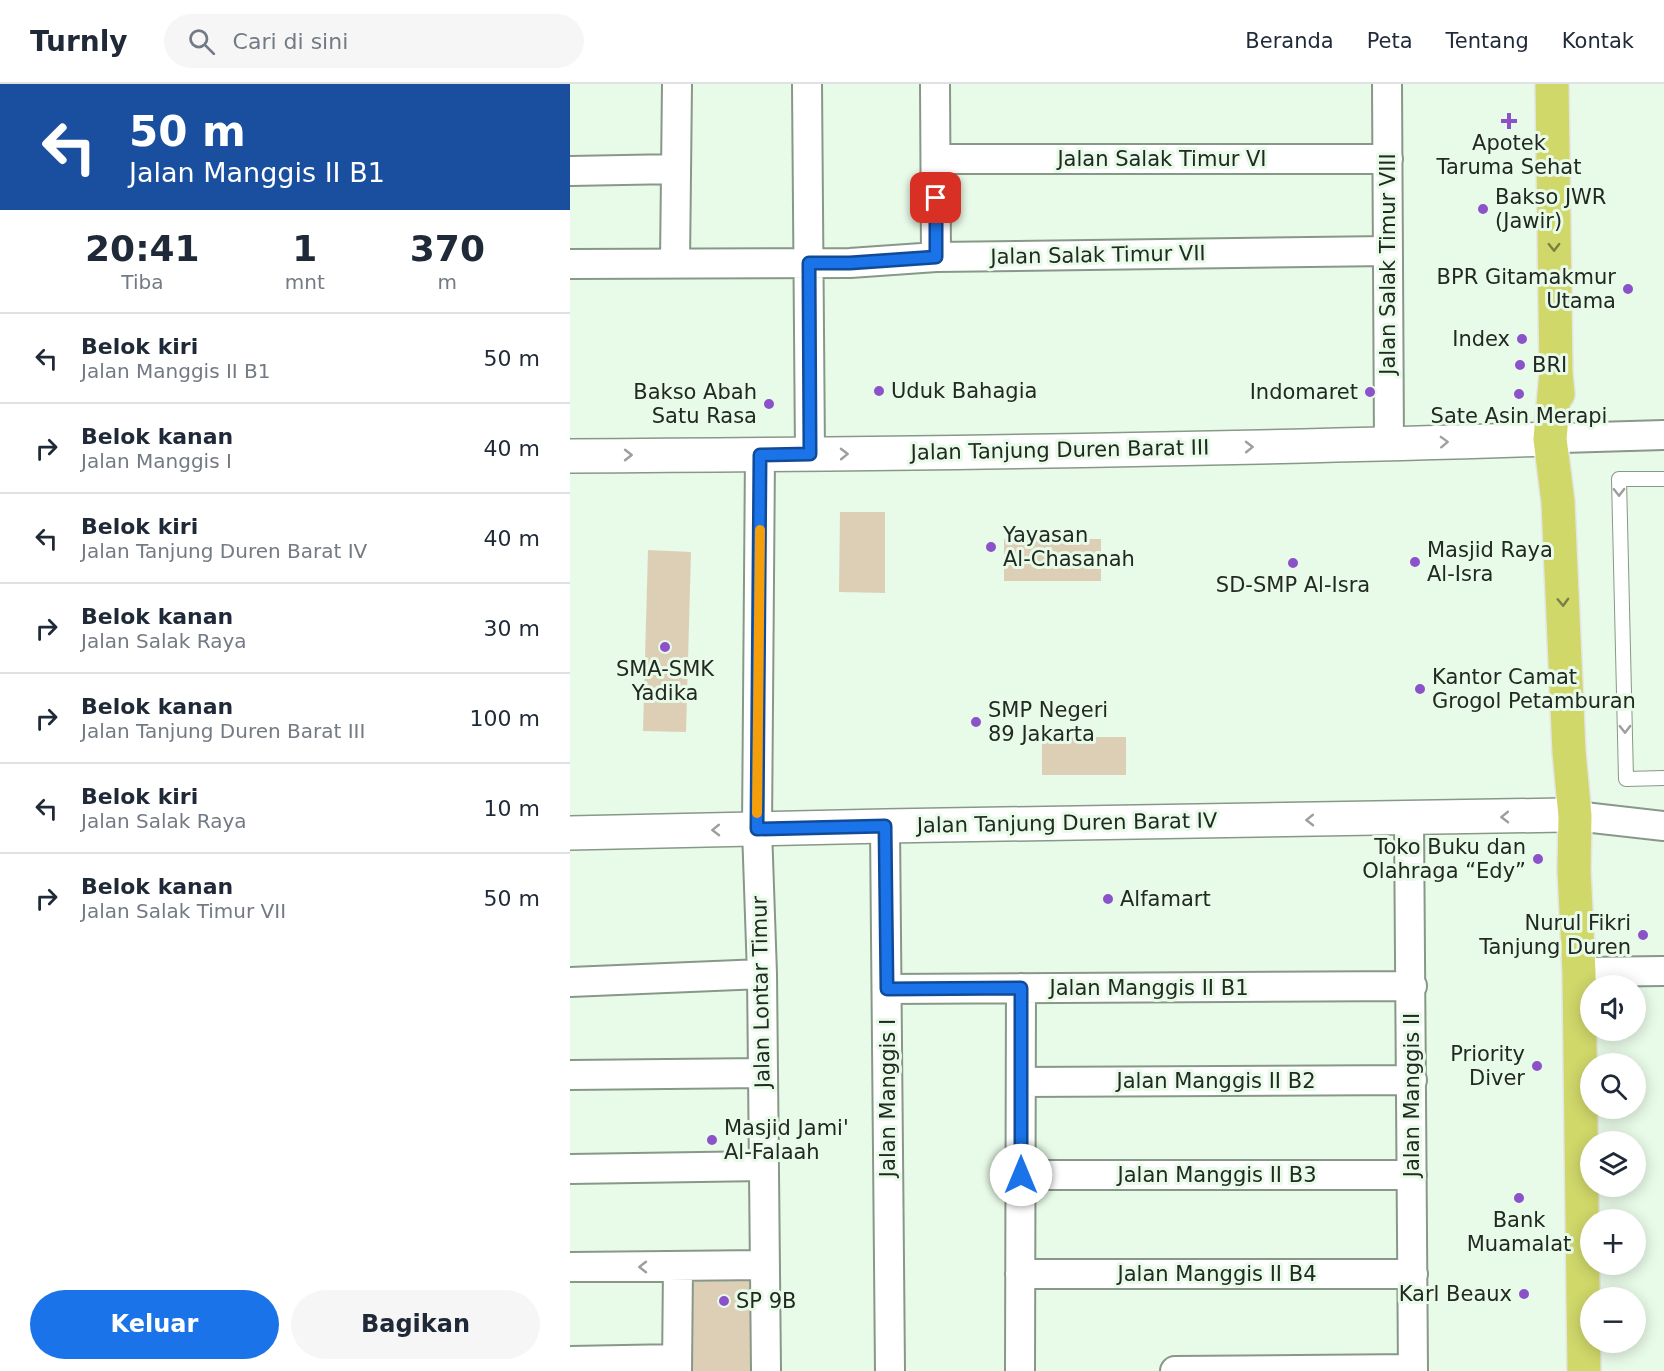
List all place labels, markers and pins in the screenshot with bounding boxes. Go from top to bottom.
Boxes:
marker: Apotek Taruma Sehat [1502,114,1516,128]
place label: Apotek Taruma Sehat [1436,131,1581,179]
pin [910,172,961,223]
place label: Bakso JWR (Jawir) [1495,185,1606,233]
marker: Bakso JWR (Jawir) [1476,202,1490,216]
place label: BPR Gitamakmur Utama [1437,265,1616,313]
marker: BPR Gitamakmur Utama [1621,282,1635,296]
place label: Index [1452,327,1510,351]
marker: Index [1515,332,1529,346]
place label: BRI [1532,353,1567,377]
marker: BRI [1513,358,1527,372]
place label: Uduk Bahagia [891,379,1037,403]
place label: Bakso Abah Satu Rasa [633,380,757,428]
place label: Indomaret [1250,380,1358,404]
marker: Uduk Bahagia [872,384,886,398]
marker: Indomaret [1363,385,1377,399]
marker: Sate Asin Merapi [1512,387,1526,401]
marker: Bakso Abah Satu Rasa [762,397,776,411]
place label: Sate Asin Merapi [1431,404,1607,428]
place label: Yayasan Al-Chasanah [1002,523,1135,571]
place label: Masjid Raya Al-Isra [1427,538,1553,586]
marker: Yayasan Al-Chasanah [984,540,998,554]
marker: Masjid Raya Al-Isra [1408,555,1422,569]
marker: SD-SMP Al-Isra [1286,556,1300,570]
place label: SD-SMP Al-Isra [1216,573,1370,597]
marker: SMA-SMK Yadika [658,640,672,654]
place label: SMA-SMK Yadika [616,657,715,705]
place label: Kantor Camat Grogol Petamburan [1432,665,1636,713]
marker: Kantor Camat Grogol Petamburan [1413,682,1427,696]
place label: SMP Negeri 89 Jakarta [988,698,1108,746]
marker: SMP Negeri 89 Jakarta [969,715,983,729]
place label: Toko Buku dan Olahraga “Edy” [1362,835,1526,883]
marker: Toko Buku dan Olahraga “Edy” [1531,852,1545,866]
place label: Alfamart [1120,887,1211,911]
marker: Alfamart [1101,892,1115,906]
place label: Nurul Fikri Tanjung Duren [1478,911,1631,959]
marker: Nurul Fikri Tanjung Duren [1636,928,1650,942]
place label: Priority Diver [1450,1042,1525,1090]
marker: Priority Diver [1530,1059,1544,1073]
place label: Masjid Jami' Al-Falaah [724,1116,849,1164]
marker: Masjid Jami' Al-Falaah [705,1133,719,1147]
marker: Bank Muamalat [1512,1191,1526,1205]
place label: Bank Muamalat [1467,1208,1571,1256]
place label: Karl Beaux [1399,1282,1512,1306]
marker: Karl Beaux [1517,1287,1531,1301]
place label: SP 9B [736,1289,796,1313]
marker: SP 9B [717,1294,731,1308]

